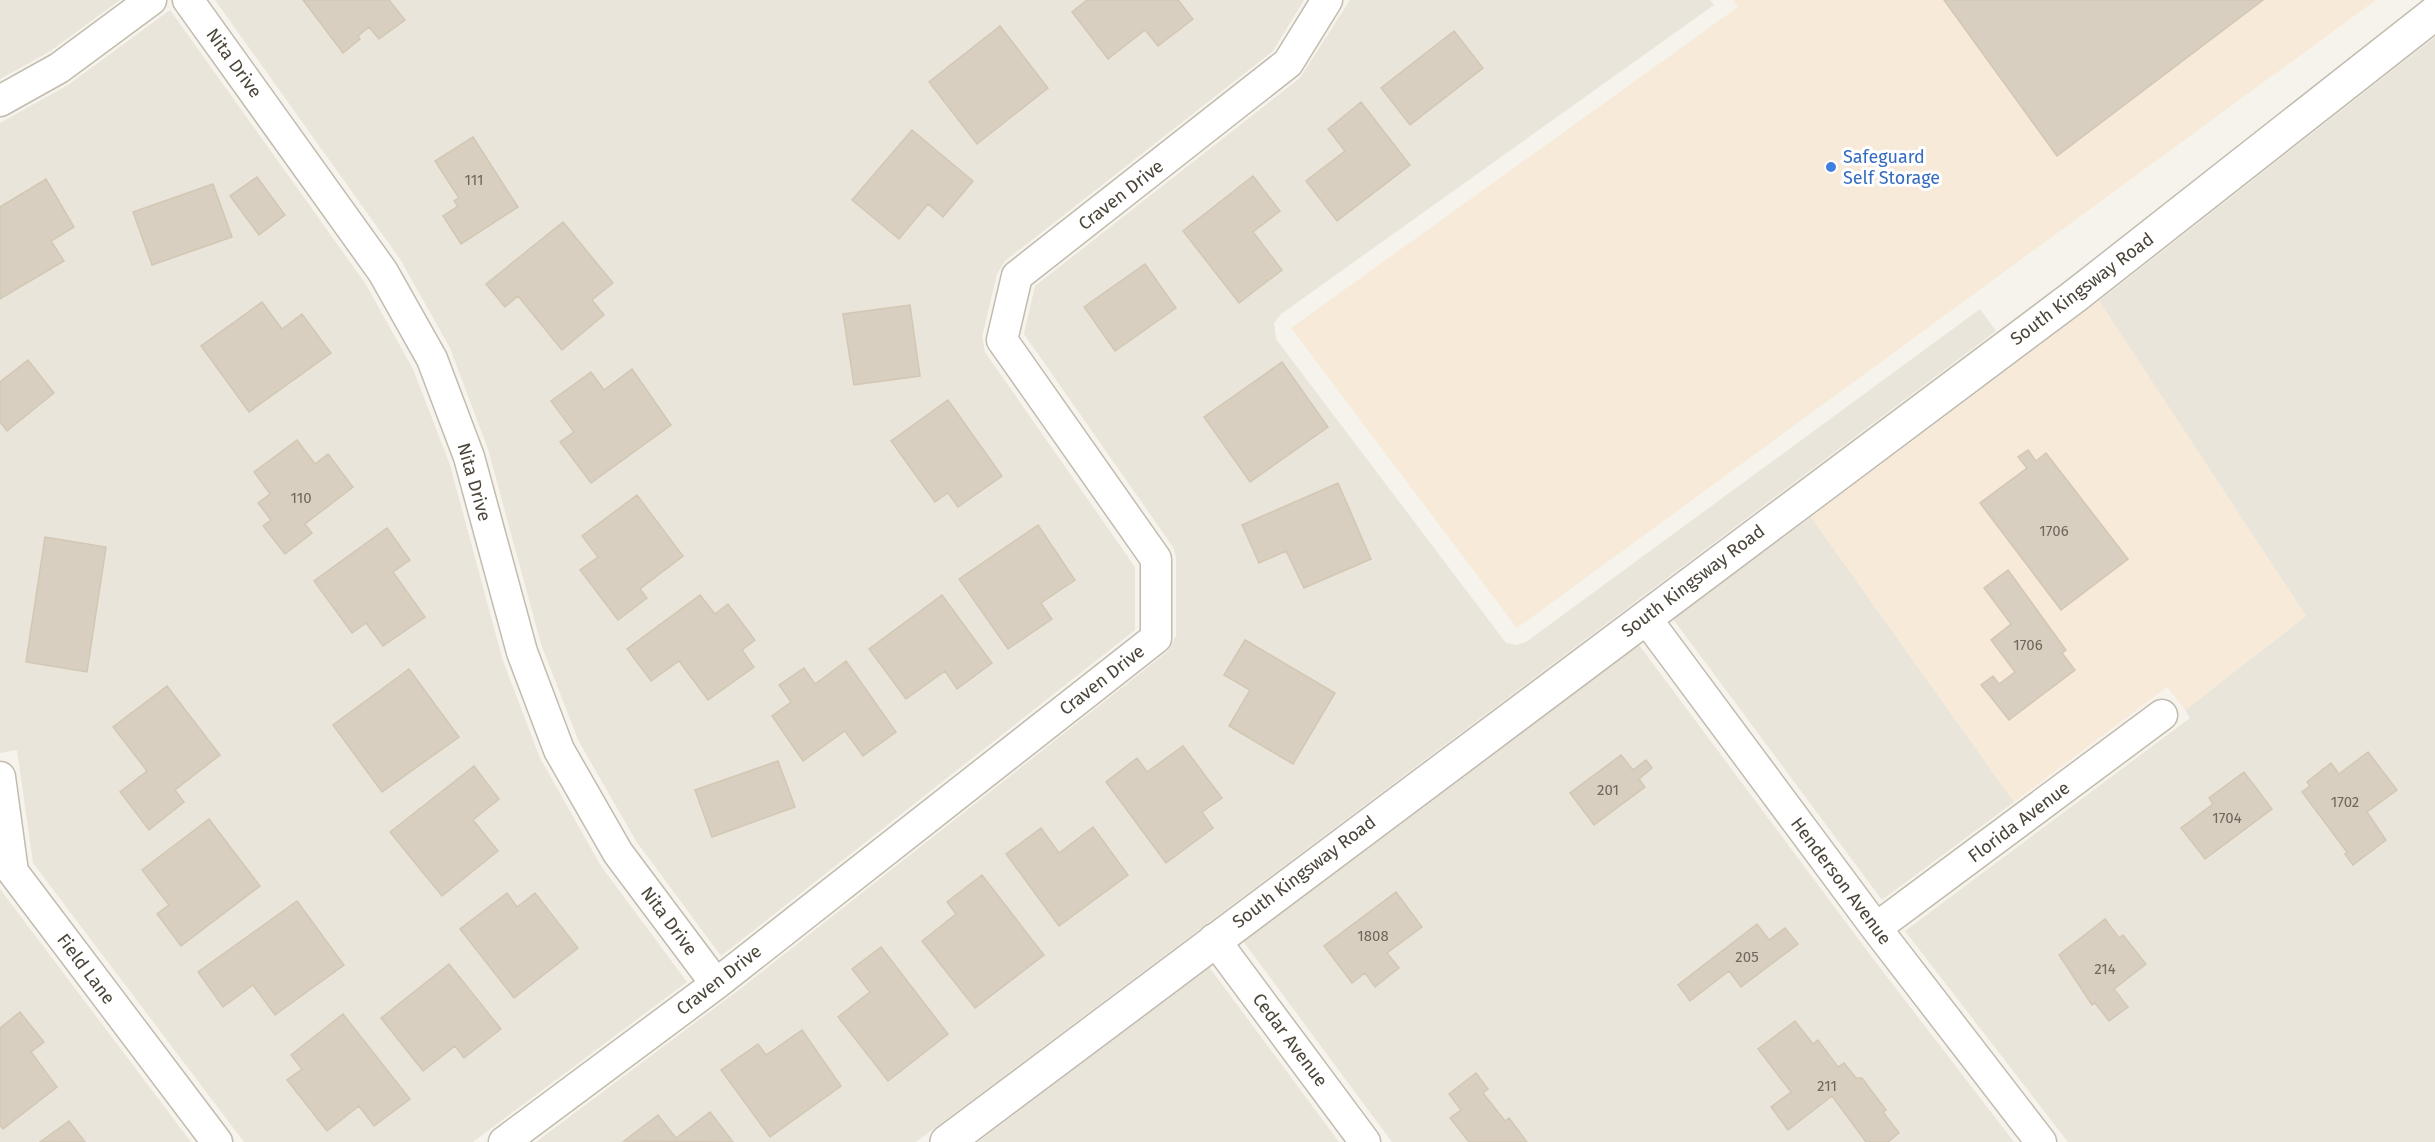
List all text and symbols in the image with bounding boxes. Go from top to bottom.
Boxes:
street label: Nita Drive [201,24,267,102]
place label: Safeguard Self Storage [1843,146,1940,189]
street label: Craven Drive [1074,155,1168,235]
marker: Safeguard Self Storage [1824,160,1838,174]
house number: 111 [464,171,484,189]
street label: South Kingsway Road [2006,228,2158,350]
street label: Nita Drive [452,440,496,524]
house number: 110 [290,489,312,507]
street label: South Kingsway Road [1617,520,1769,642]
house number: 1706 [2039,522,2069,540]
house number: 1706 [2013,636,2043,654]
street label: Craven Drive [1055,640,1149,720]
street label: Florida Avenue [1964,777,2074,867]
house number: 201 [1597,781,1619,799]
house number: 1702 [2331,793,2359,811]
house number: 1704 [2212,809,2242,827]
street label: South Kingsway Road [1228,811,1380,933]
street label: Henderson Avenue [1786,813,1896,949]
street label: Nita Drive [636,882,702,960]
house number: 1808 [1357,927,1389,945]
street label: Field Lane [52,929,120,1009]
street label: Craven Drive [672,940,766,1020]
house number: 205 [1735,948,1759,966]
house number: 214 [2094,960,2116,978]
street label: Cedar Avenue [1248,989,1332,1091]
house number: 211 [1817,1077,1837,1095]

